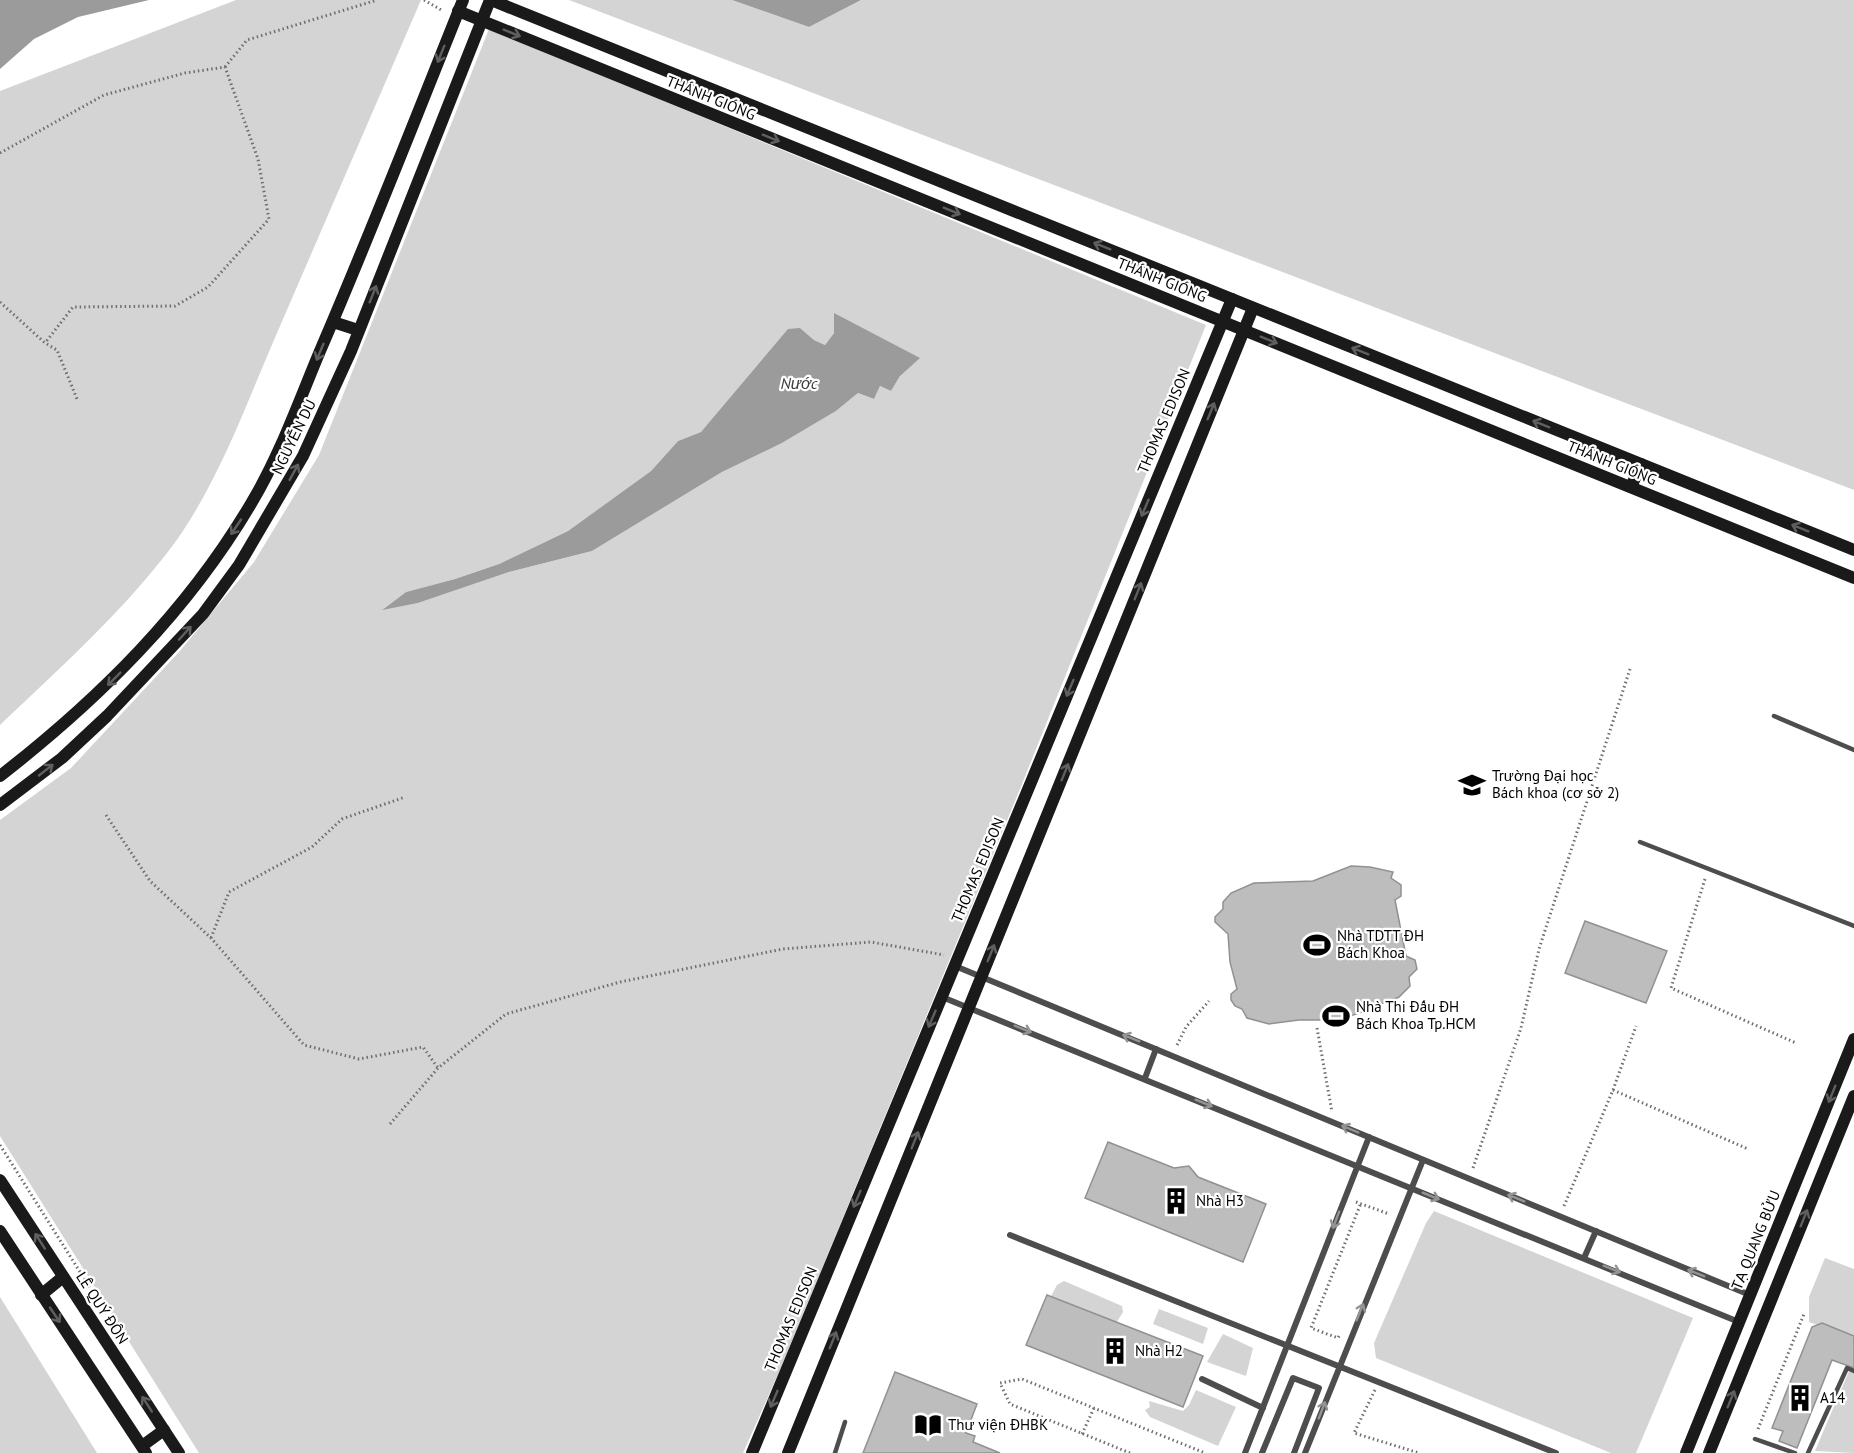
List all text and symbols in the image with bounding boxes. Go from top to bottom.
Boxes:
one-way arrow [503,28,521,39]
one-way arrow [435,45,446,63]
street label: THÁNH GIÓNG [664,71,759,124]
one-way arrow [761,133,780,144]
one-way arrow [942,206,960,217]
one-way arrow [1093,240,1111,251]
street label: THÁNH GIÓNG [1115,253,1210,306]
one-way arrow [368,285,379,304]
one-way arrow [1259,335,1277,346]
one-way arrow [314,342,325,360]
one-way arrow [1351,345,1370,356]
street label: THOMAS EDISON [1133,366,1194,476]
water label: Nước [781,373,818,393]
street label: NGUYỄN DU [267,396,320,477]
one-way arrow [1207,402,1218,420]
one-way arrow [1532,418,1551,429]
street label: THÁNH GIÓNG [1565,436,1660,489]
one-way arrow [288,464,300,481]
one-way arrow [1139,498,1150,517]
one-way arrow [230,518,242,535]
one-way arrow [1791,522,1809,533]
one-way arrow [1133,583,1144,601]
one-way arrow [178,626,192,641]
one-way arrow [106,671,121,686]
one-way arrow [1064,678,1075,697]
one-way arrow [38,763,54,776]
one-way arrow [1060,763,1071,782]
place label: Trường Đại học Bách khoa (cơ sở 2) [1492,766,1619,802]
school or university icon: Trường Đại học Bách khoa (cơ sở 2) [1457,770,1487,800]
street label: THOMAS EDISON [947,815,1008,925]
place label: Nhà TDTT ĐH Bách Khoa [1337,926,1424,962]
sports icon: Nhà TDTT ĐH Bách Khoa [1302,930,1332,960]
one-way arrow [986,944,997,962]
place label: Nhà Thi Đấu ĐH Bách Khoa Tp.HCM [1356,997,1476,1033]
sports icon: Nhà Thi Đấu ĐH Bách Khoa Tp.HCM [1321,1001,1351,1031]
one-way arrow [926,1010,937,1028]
one-way arrow [1014,1024,1032,1035]
one-way arrow [1122,1032,1141,1043]
one-way arrow [1826,1084,1837,1103]
one-way arrow [1194,1098,1213,1109]
one-way arrow [1341,1123,1359,1134]
one-way arrow [910,1132,921,1150]
building icon: Nhà H3 [1161,1186,1191,1216]
street label: TẠ QUANG BỬU [1727,1187,1784,1292]
one-way arrow [851,1190,862,1208]
place label: Nhà H3 [1196,1191,1244,1210]
one-way arrow [1421,1191,1440,1202]
one-way arrow [1508,1192,1526,1203]
one-way arrow [1799,1209,1810,1228]
one-way arrow [1330,1210,1341,1229]
one-way arrow [33,1233,45,1250]
street label: THOMAS EDISON [760,1264,821,1374]
one-way arrow [1602,1264,1620,1275]
one-way arrow [1688,1267,1706,1278]
street label: LÊ QUÝ ĐÔN [72,1268,133,1347]
one-way arrow [1356,1303,1367,1321]
one-way arrow [49,1307,61,1323]
one-way arrow [829,1332,840,1350]
building icon: Nhà H2 [1100,1336,1130,1366]
place label: Nhà H2 [1135,1341,1183,1360]
building icon: A14 [1785,1383,1815,1413]
place label: A14 [1820,1388,1845,1407]
one-way arrow [768,1389,779,1407]
one-way arrow [1726,1390,1737,1409]
one-way arrow [140,1396,152,1413]
one-way arrow [1317,1401,1328,1419]
library icon: Thư viện ĐHBK [913,1410,943,1440]
place label: Thư viện ĐHBK [948,1415,1048,1434]

